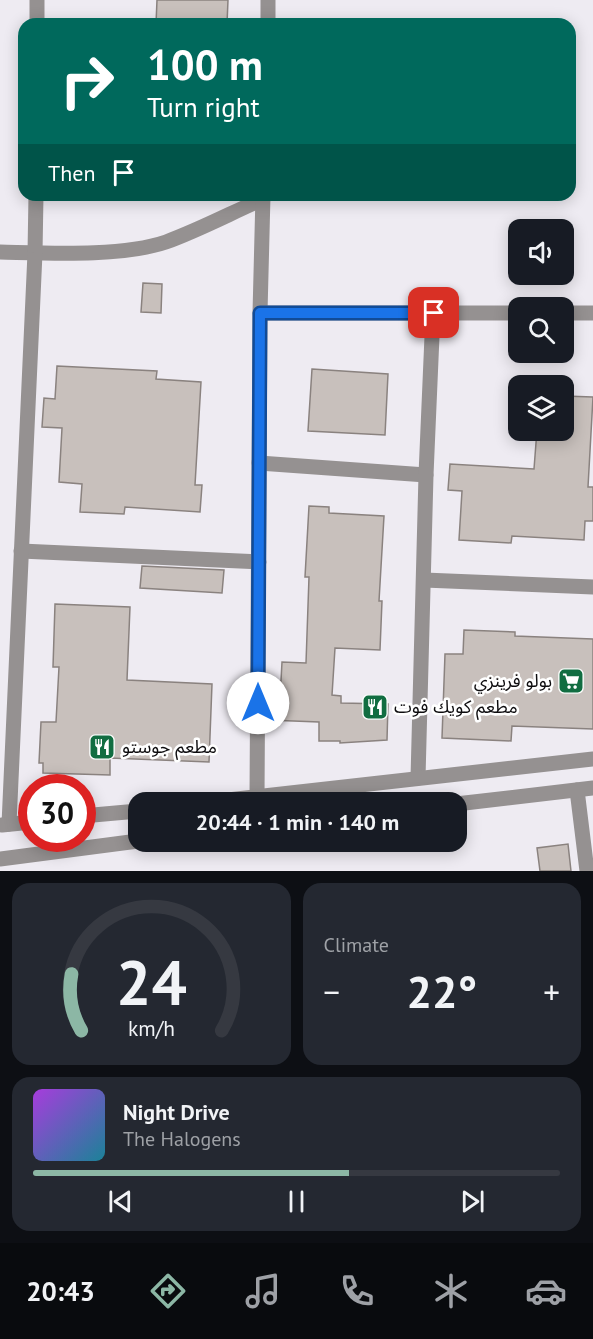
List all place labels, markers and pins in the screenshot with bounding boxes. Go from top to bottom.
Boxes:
pin [408,287,459,338]
supermarket icon: بولو فرينزي [556,666,586,696]
place label: بولو فرينزي [474,669,552,694]
restaurant icon: مطعم كويك فوت [360,692,390,722]
place label: مطعم كويك فوت [394,695,518,720]
restaurant icon: مطعم جوستو [87,732,117,762]
place label: مطعم جوستو [122,735,217,760]

